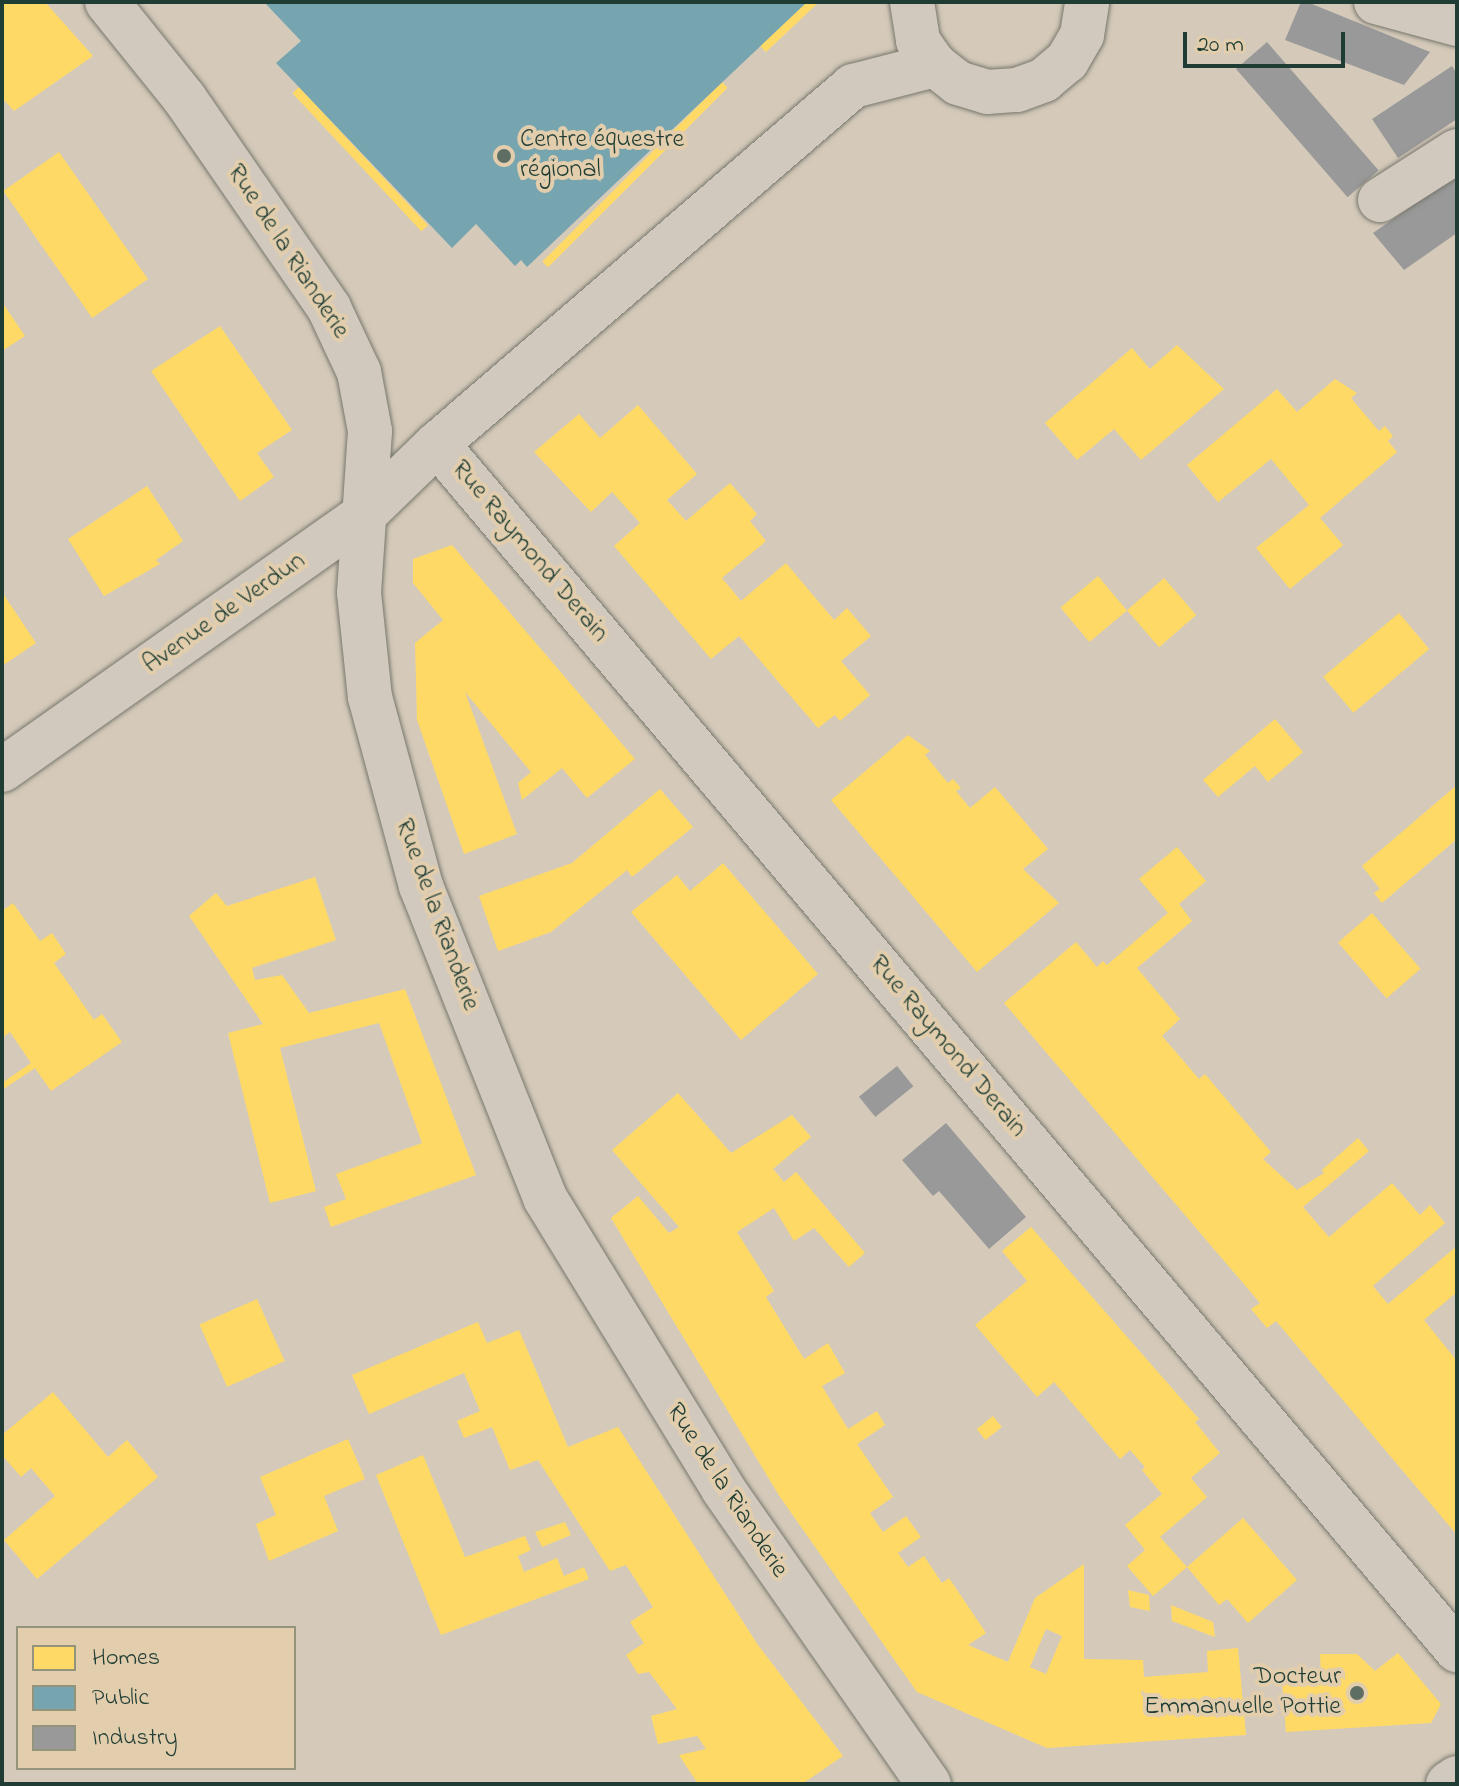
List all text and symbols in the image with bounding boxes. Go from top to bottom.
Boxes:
scale bar [1187,16,1349,66]
text: 20 m [1197,28,1244,63]
place label: Centre équestre régional [520,125,684,186]
marker: Centre équestre régional [495,147,513,165]
street label: Rue de la Rianderie [219,159,355,345]
street label: Rue Raymond Derain [444,455,614,649]
street label: Avenue de Verdun [138,546,312,682]
street label: Rue de la Rianderie [387,815,485,1015]
street label: Rue Raymond Derain [862,950,1032,1144]
street label: Rue de la Rianderie [658,1398,794,1584]
legend [16,1626,296,1770]
text: Homes [92,1641,160,1676]
place label: Docteur Emmanuelle Pottie [1144,1662,1341,1724]
text: Public [92,1681,149,1716]
marker: Docteur Emmanuelle Pottie [1348,1684,1366,1702]
text: Industry [92,1721,178,1756]

